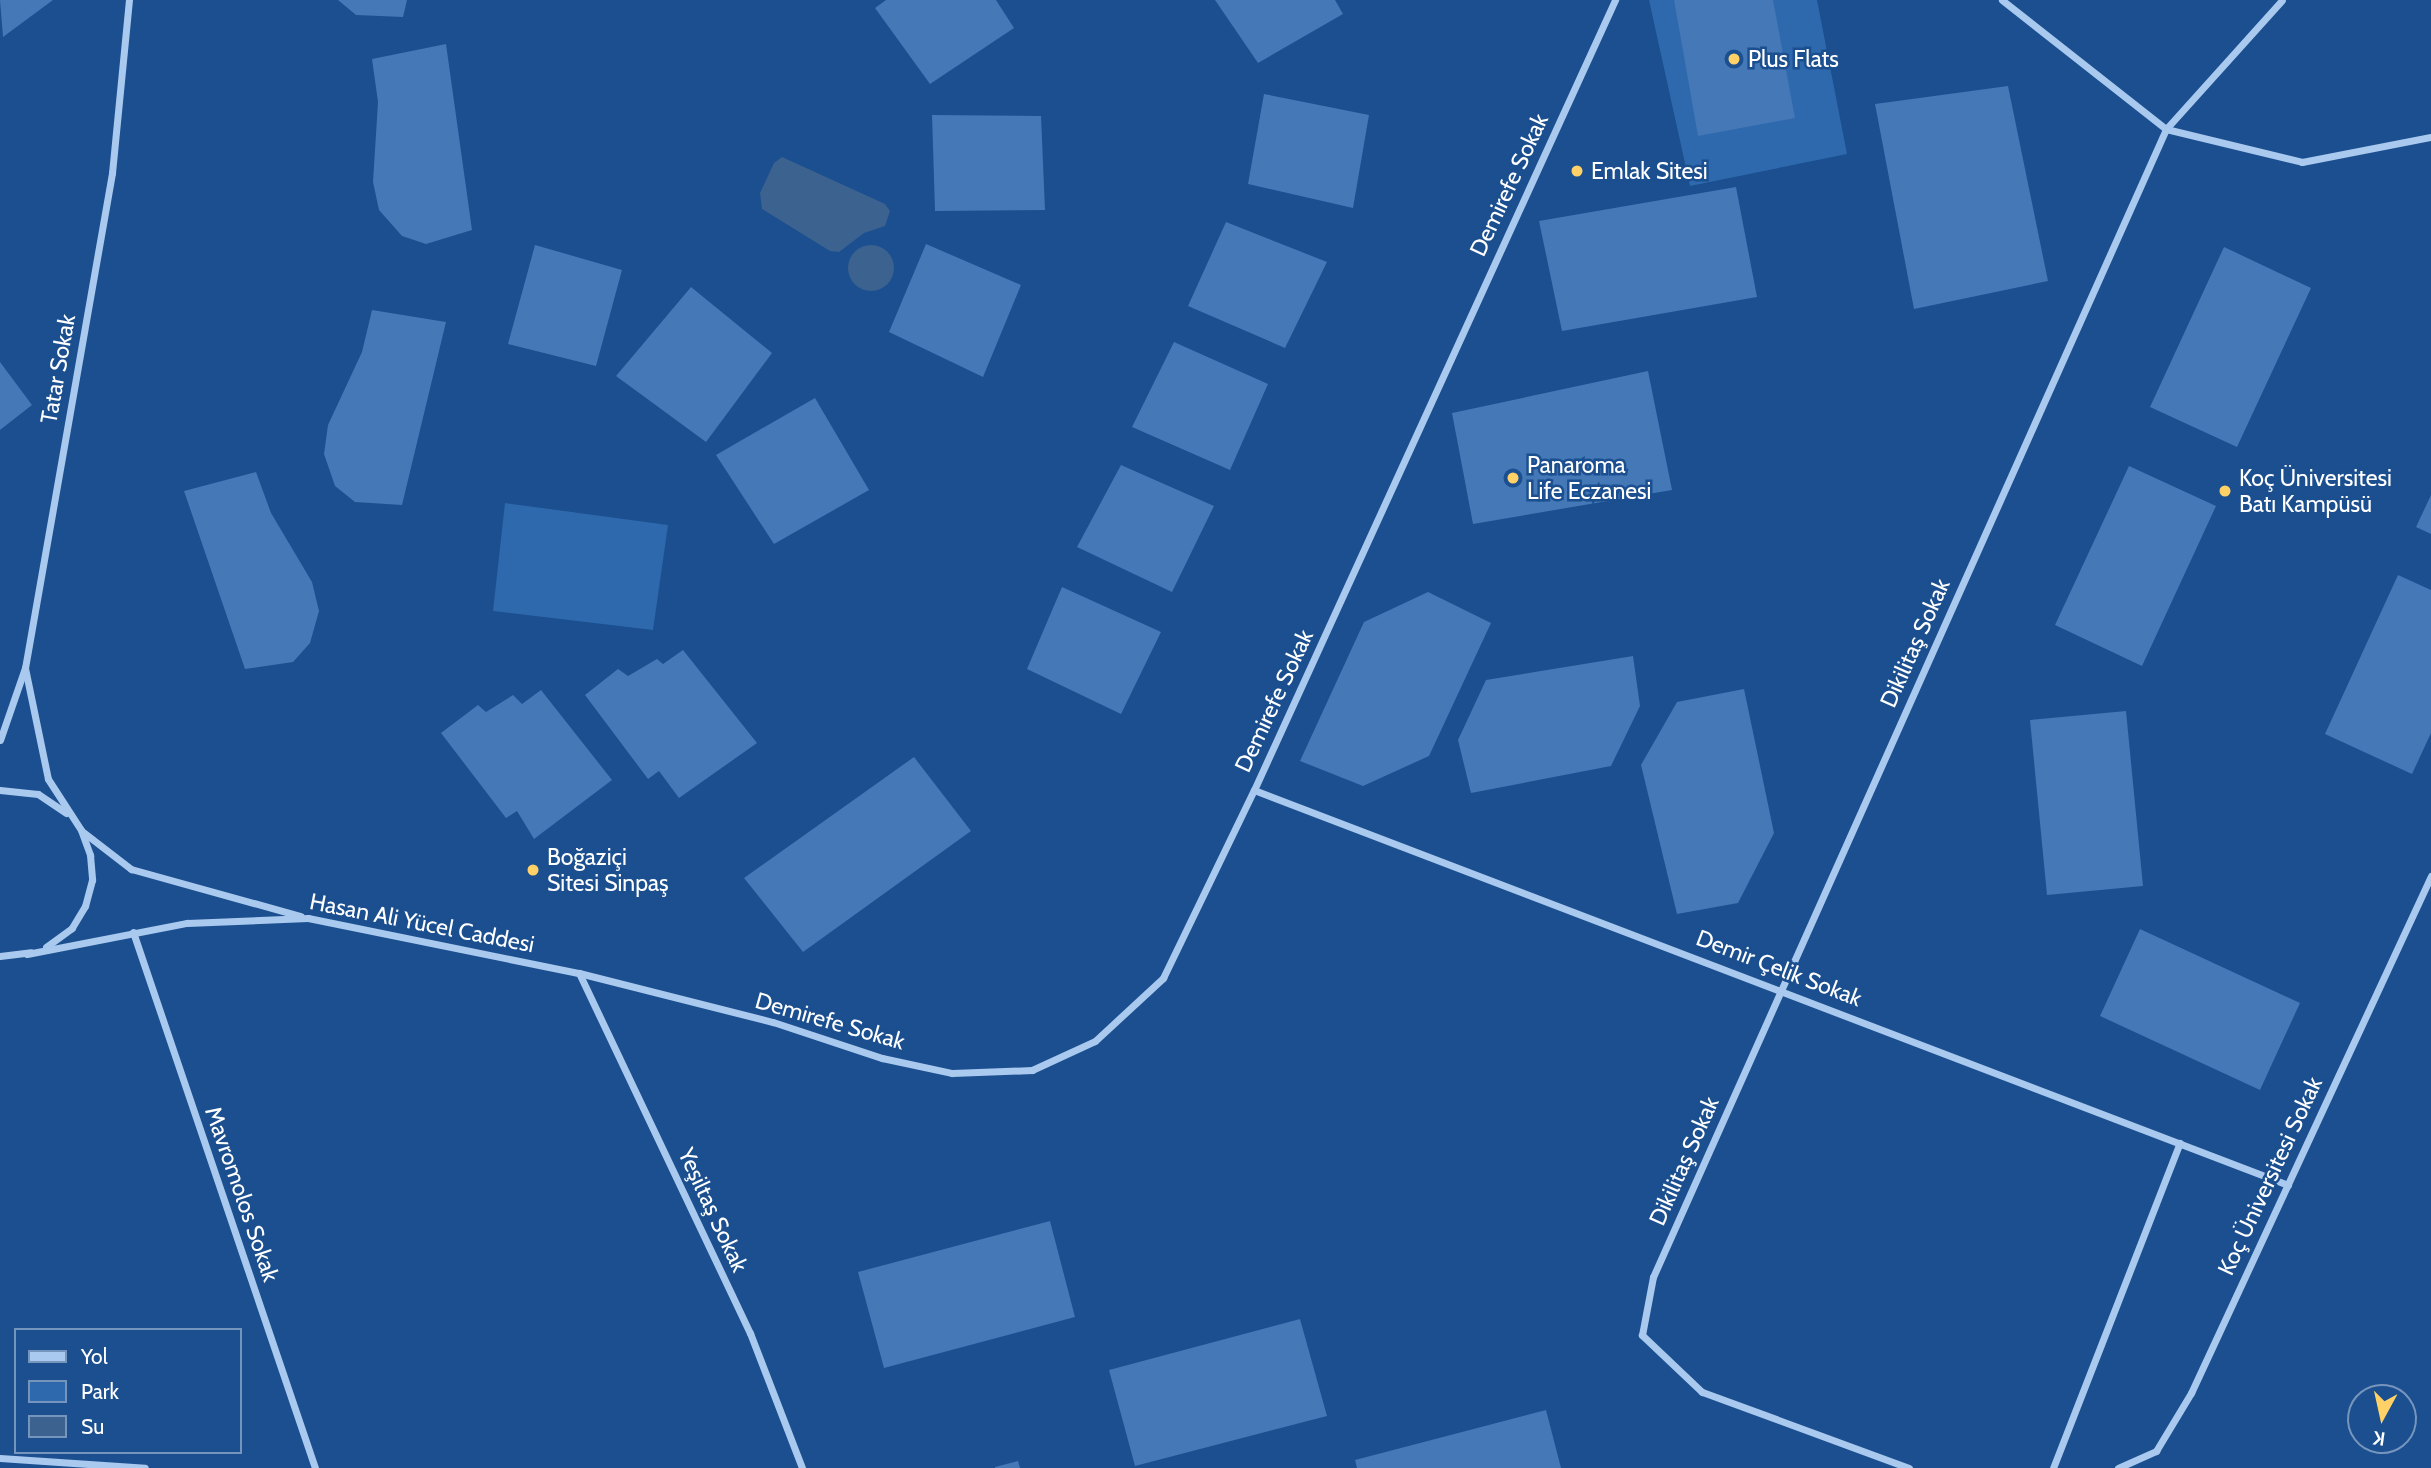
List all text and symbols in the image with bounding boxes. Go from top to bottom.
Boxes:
place label: Plus Flats [1748,45,1839,73]
marker: Plus Flats [1726,51,1742,67]
street label: Demirefe Sokak [1464,109,1554,261]
place label: Emlak Sitesi [1591,157,1708,185]
marker: Emlak Sitesi [1569,163,1585,179]
street label: Tatar Sokak [35,312,81,426]
place label: Panaroma Life Eczanesi [1527,451,1651,505]
place label: Koç Üniversitesi Batı Kampüsü [2239,464,2392,518]
marker: Panaroma Life Eczanesi [1505,470,1521,486]
marker: Koç Üniversitesi Batı Kampüsü [2217,483,2233,499]
street label: Dikilitaş Sokak [1874,574,1956,712]
street label: Demirefe Sokak [1229,625,1319,777]
place label: Boğaziçi Sitesi Sinpaş [547,843,669,897]
marker: Boğaziçi Sitesi Sinpaş [525,862,541,878]
street label: Hasan Ali Yücel Caddesi [307,888,537,958]
street label: Demir Çelik Sokak [1692,924,1866,1012]
street label: Demirefe Sokak [752,986,908,1056]
street label: Koç Üniversitesi Sokak [2212,1072,2328,1280]
street label: Dikilitaş Sokak [1643,1092,1725,1230]
street label: Mavromolos Sokak [199,1103,285,1285]
street label: Yeşiltaş Sokak [672,1144,754,1276]
legend [14,1328,242,1454]
text: Yol [81,1344,108,1369]
text: Park [81,1379,119,1404]
north arrow [2347,1384,2417,1454]
text: Su [81,1414,104,1439]
text: K [2372,1426,2387,1451]

